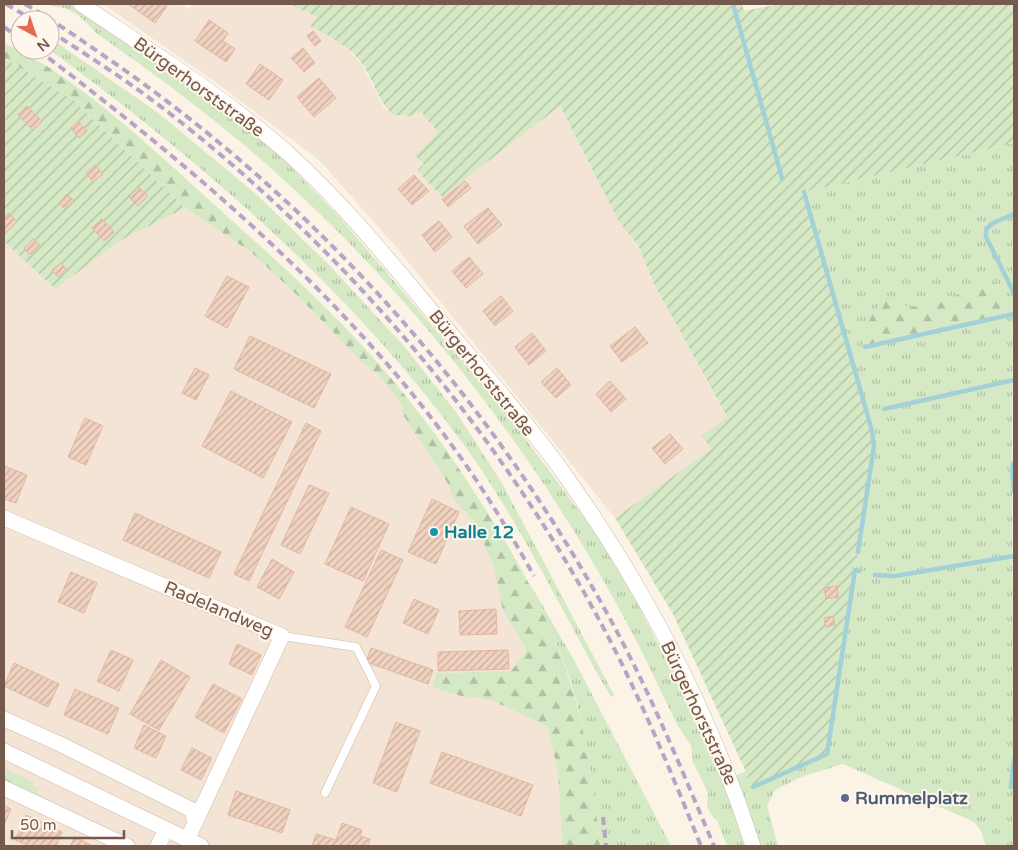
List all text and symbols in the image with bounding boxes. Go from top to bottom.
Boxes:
north arrow [10,10,60,60]
street label: Bürgerhorststraße [129,32,269,142]
text: N [33,34,53,55]
street label: Bürgerhorststraße [424,305,540,441]
place label: Halle 12 [444,521,514,543]
marker: Halle 12 [428,526,440,538]
street label: Radelandweg [161,576,277,642]
street label: Bürgerhorststraße [656,638,742,788]
place label: Rummelplatz [855,787,968,809]
marker: Rummelplatz [839,792,851,804]
scale bar [12,808,125,840]
text: 50 m [20,816,57,834]

